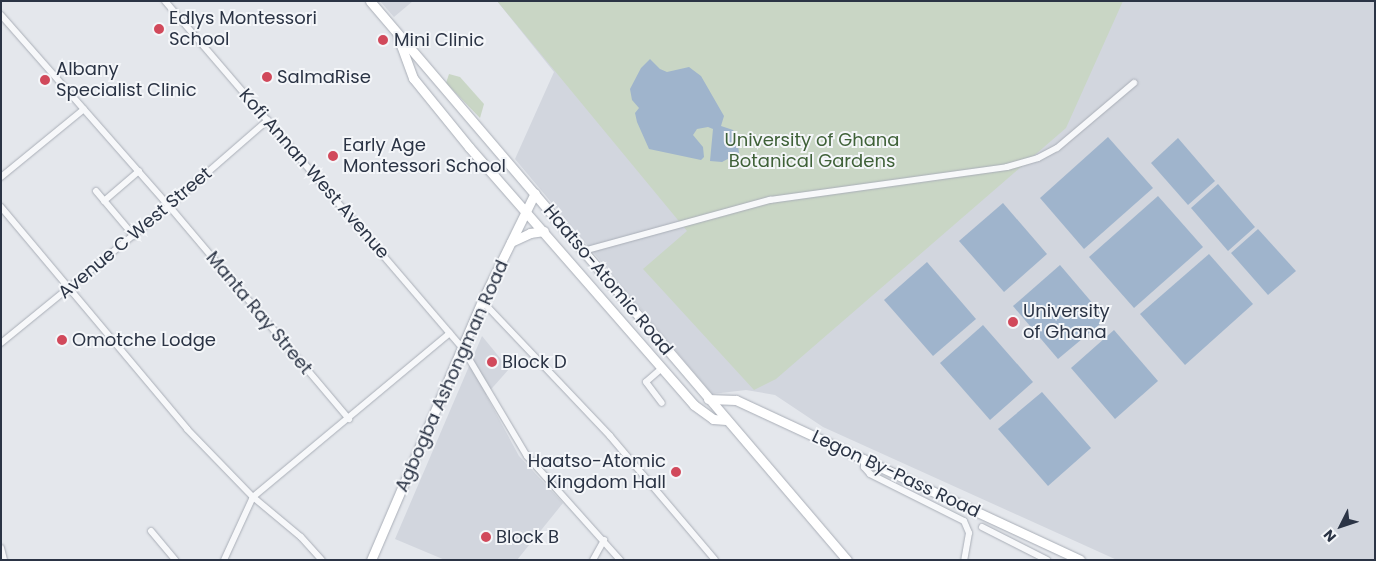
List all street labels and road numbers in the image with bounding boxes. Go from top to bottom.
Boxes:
street label: Kofi Annan West Avenue [234,85,394,263]
street label: Avenue C West Street [54,163,216,303]
street label: Haatso-Atomic Road [539,200,677,360]
street label: Manta Ray Street [201,247,317,379]
street label: Agbogba Ashongman Road [391,257,513,495]
street label: Legon By-Pass Road [808,426,984,522]

